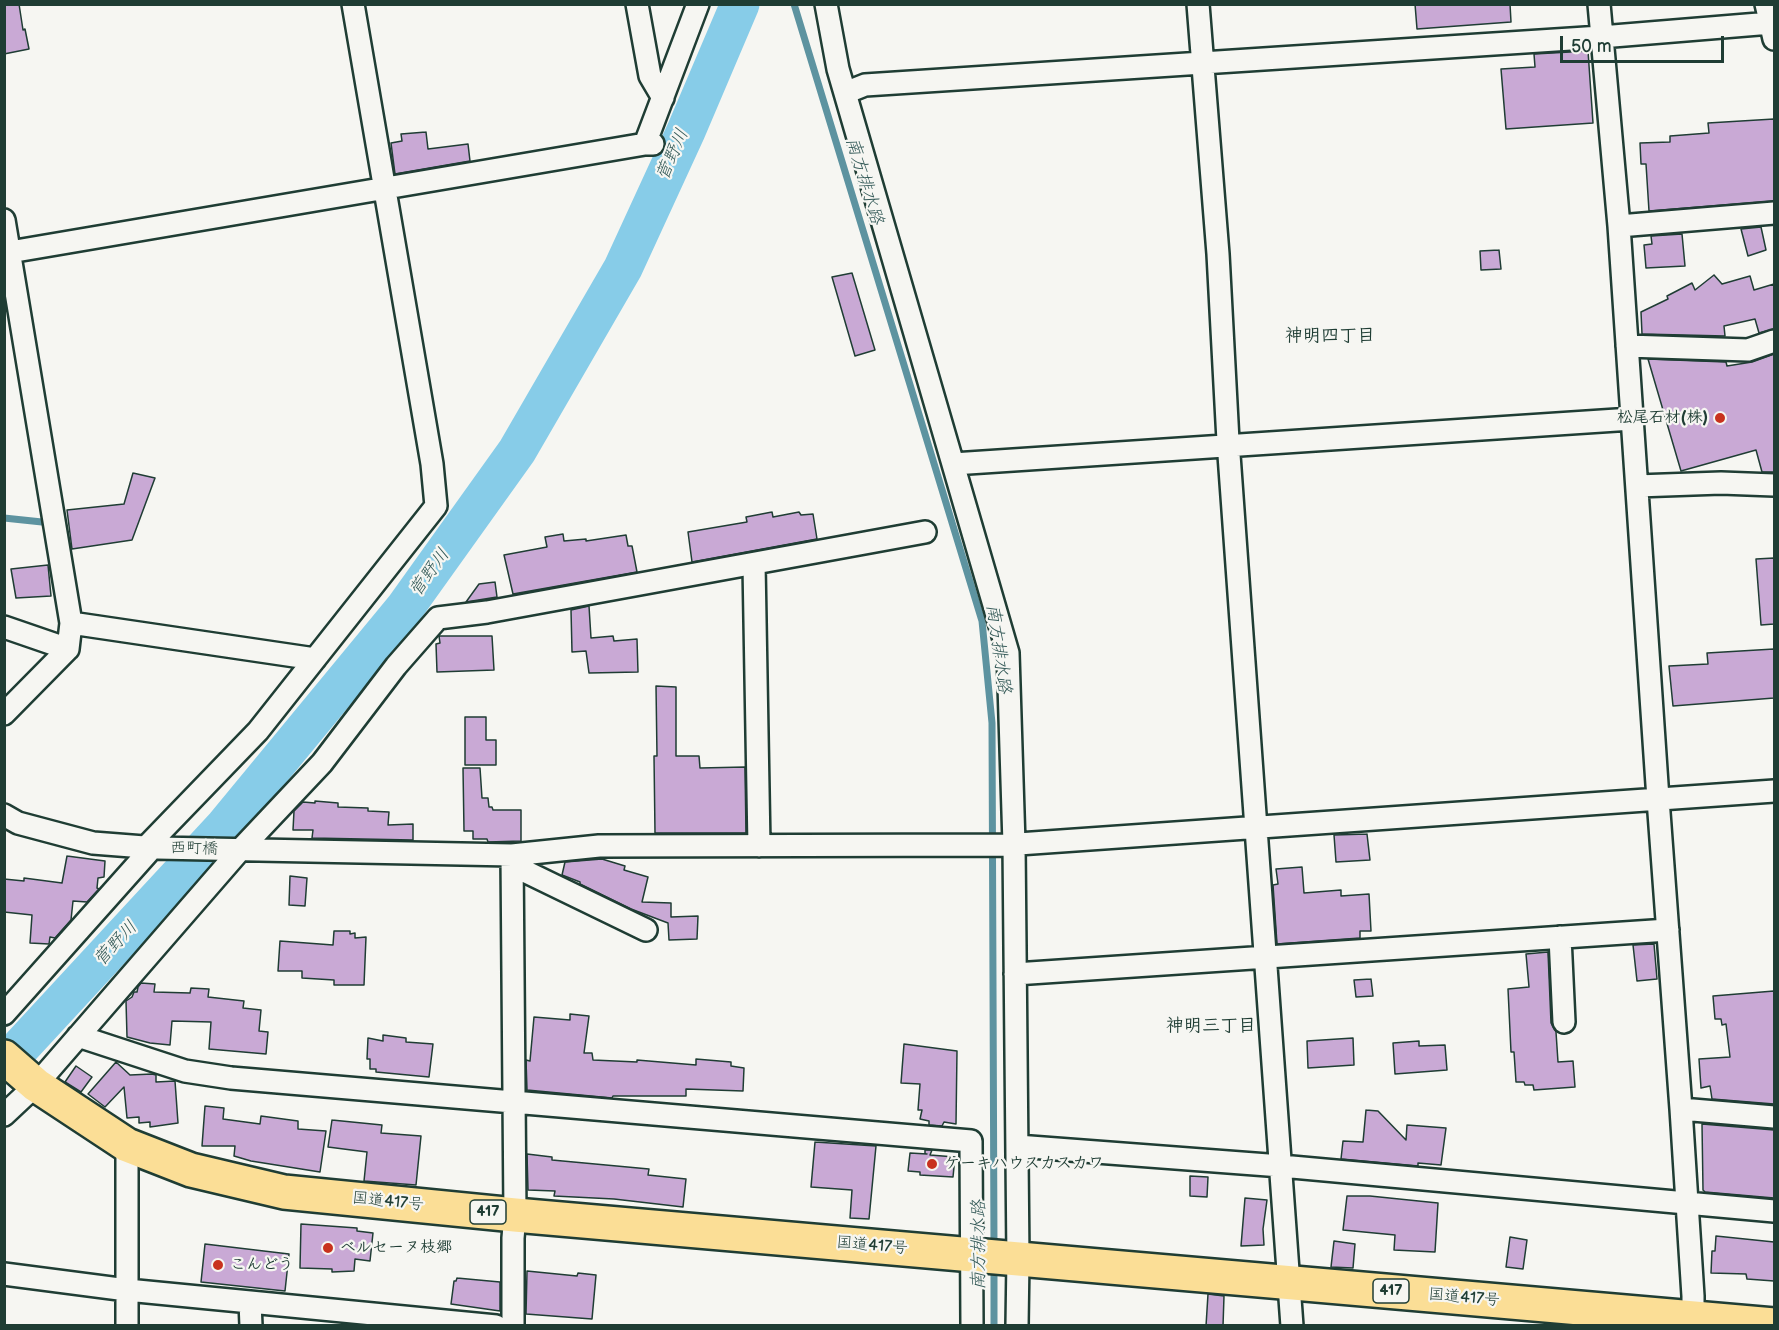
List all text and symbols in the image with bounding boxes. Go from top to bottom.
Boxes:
scale bar [1563,24,1726,62]
text: 50 m [1571,36,1612,57]
water label: 菅野川 [652,126,694,184]
water label: 南方排水路 [841,135,887,227]
district label: 神明四丁目 [1285,325,1375,347]
place label: 松尾石材(株) [1617,408,1708,428]
marker: 松尾石材(株) [1713,411,1727,425]
water label: 菅野川 [405,545,455,601]
water label: 南方排水路 [981,603,1015,695]
street label: 西町橋 [170,839,218,859]
water label: 菅野川 [90,917,142,971]
district label: 神明三丁目 [1166,1015,1256,1037]
place label: ケーキハウスカスカワ [944,1154,1104,1174]
marker: ケーキハウスカスカワ [925,1157,939,1171]
street label: 国道417号 [351,1189,425,1215]
road number: 417 [470,1200,506,1224]
water label: 南方排水路 [968,1200,990,1290]
street label: 国道417号 [835,1233,909,1259]
place label: ベルセーヌ枝郷 [340,1238,452,1258]
marker: ベルセーヌ枝郷 [321,1241,335,1255]
place label: こんどう [230,1255,294,1275]
marker: こんどう [211,1258,225,1272]
road number: 417 [1373,1279,1409,1303]
street label: 国道417号 [1427,1285,1501,1311]

